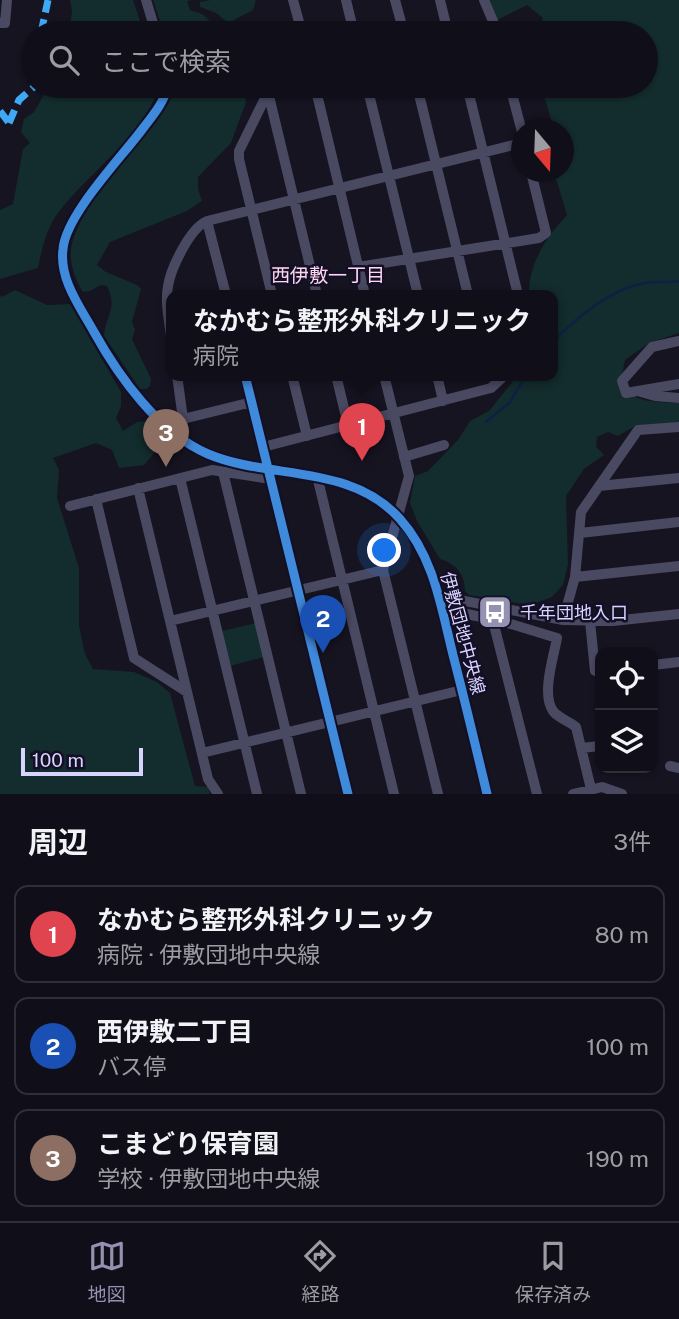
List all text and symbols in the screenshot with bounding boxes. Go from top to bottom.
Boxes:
search box [21,21,658,98]
icon: search [45,41,83,79]
text: ここで検索 [101,46,231,77]
north arrow [511,119,574,182]
district label: 西伊敷一丁目 [271,264,385,286]
popup [166,290,558,381]
text: なかむら整形外科クリニック [193,305,531,336]
text: 病院 [193,342,239,369]
pin: 1 [339,403,385,461]
pin: 3 [143,409,189,467]
your location [367,533,401,567]
street label: 伊敷団地中央線 [437,569,489,697]
bus stop icon: 千年団地入口 [476,593,514,631]
pin: 2 [300,595,346,653]
place label: 千年団地入口 [520,602,628,623]
map controls [595,647,658,773]
button: locate [595,647,658,710]
button: layers [595,710,658,773]
scale bar [21,745,144,777]
text: 100 m [32,749,84,771]
text: 周辺 [28,824,88,860]
text: 3件 [614,828,651,855]
text: なかむら整形外科クリニック [97,904,435,935]
text: 1 [48,921,58,948]
text: 80 m [595,921,649,948]
text: 病院 · 伊敷団地中央線 [97,941,320,968]
text: 西伊敷二丁目 [97,1016,253,1047]
text: 2 [46,1033,60,1060]
text: 100 m [586,1033,649,1060]
text: バス停 [97,1053,166,1080]
text: こまどり保育園 [97,1128,279,1159]
text: 3 [45,1145,61,1172]
text: 190 m [586,1145,649,1172]
text: 学校 · 伊敷団地中央線 [97,1165,320,1192]
tab: 地図 [88,1237,126,1306]
tab: 経路 [301,1237,339,1306]
tab: 保存済み [515,1237,591,1306]

